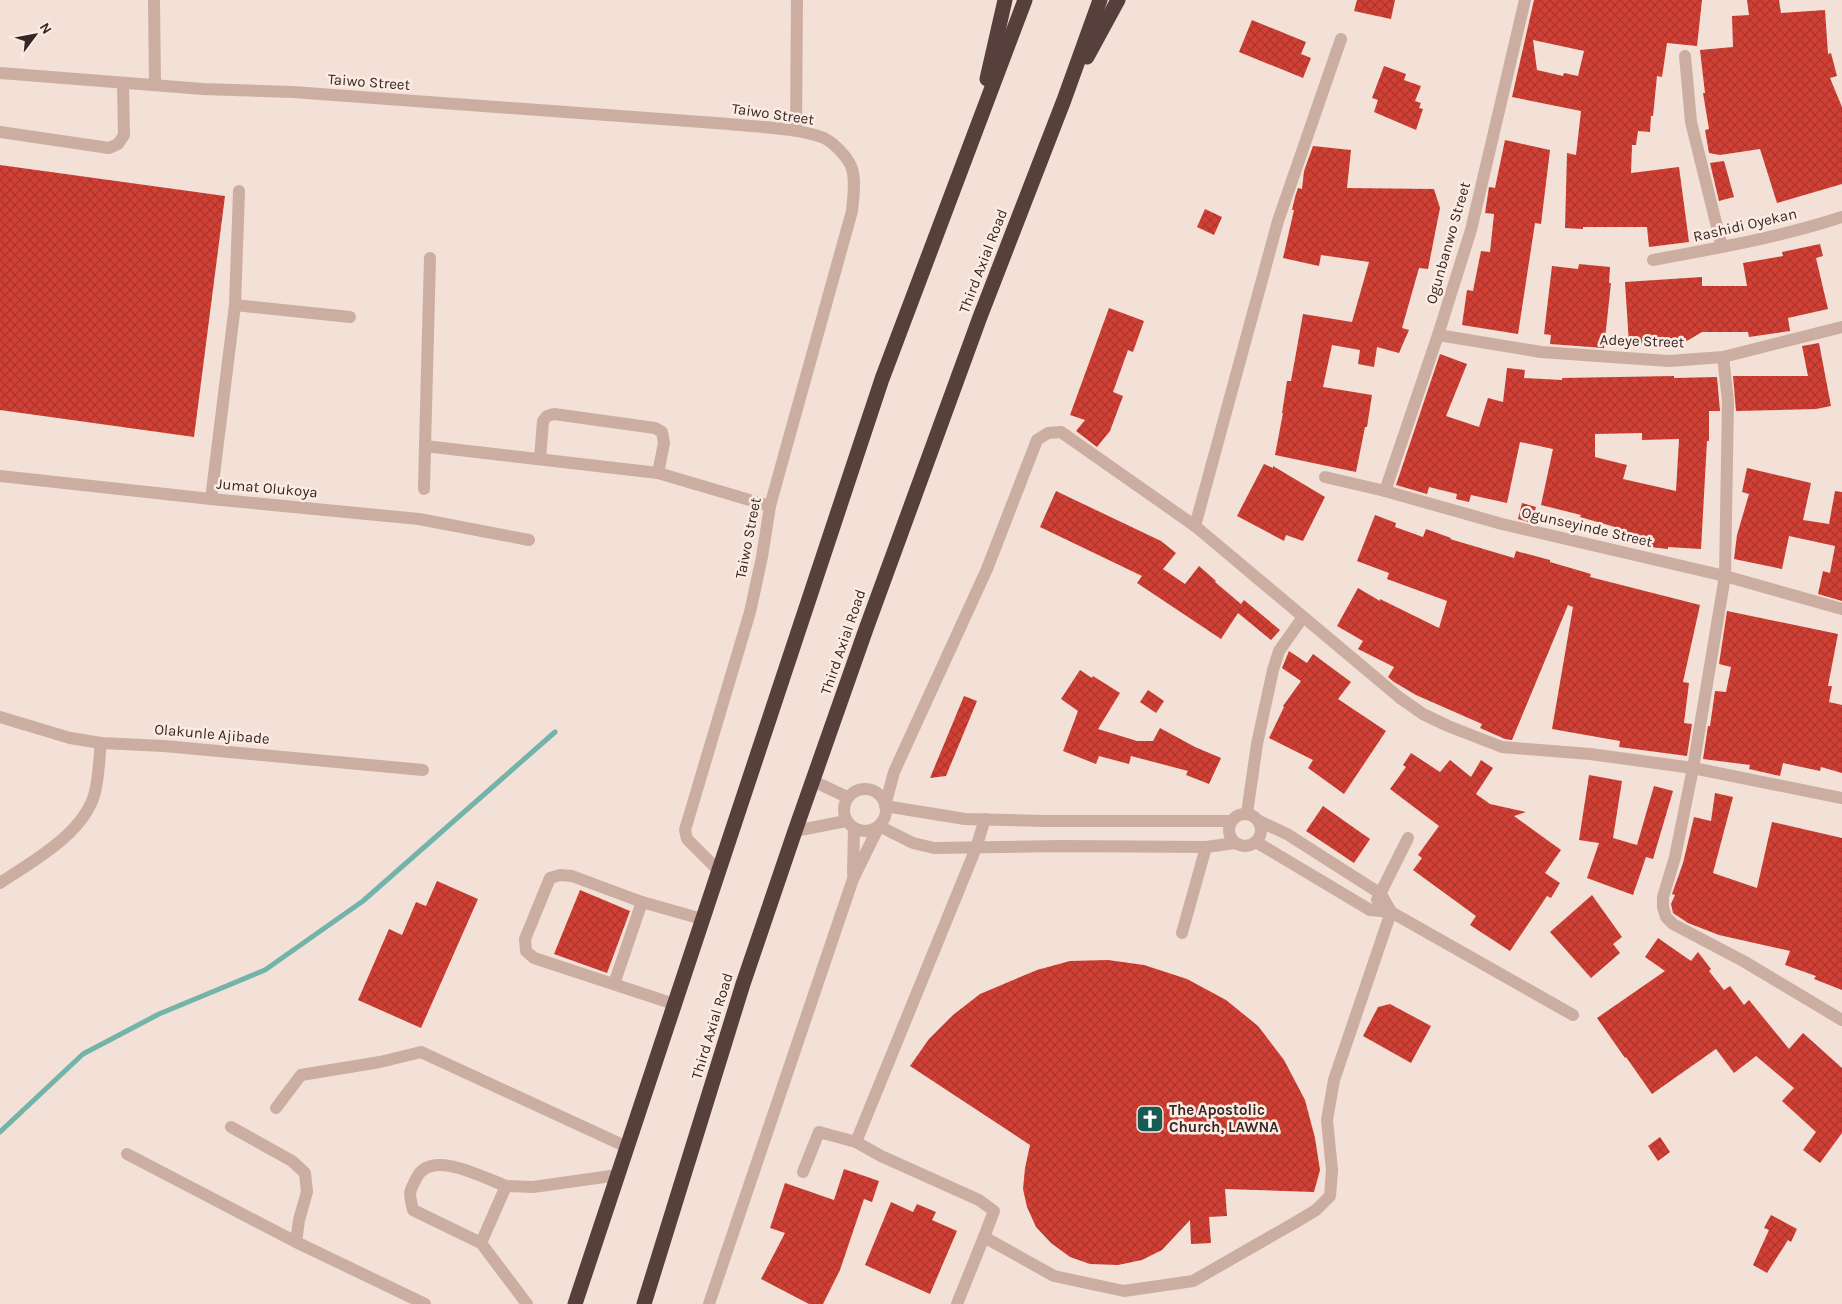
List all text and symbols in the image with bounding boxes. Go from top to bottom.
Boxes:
north arrow [10,10,60,60]
text: N [36,20,55,37]
street label: Taiwo Street [327,70,411,94]
street label: Taiwo Street [731,99,816,129]
street label: Ogunbanwo Street [1422,179,1474,306]
street label: Rashidi Oyekan [1691,204,1799,246]
street label: Third Axial Road [955,206,1011,316]
street label: Adeye Street [1599,331,1685,351]
street label: Jumat Olukoya [216,475,318,501]
street label: Taiwo Street [731,495,765,580]
street label: Ogunseyinde Street [1520,503,1655,551]
street label: Third Axial Road [817,587,869,697]
street label: Olakunle Ajibade [154,720,270,748]
street label: Third Axial Road [687,971,737,1081]
place label: The Apostolic Church, LAWNA [1169,1101,1279,1136]
church icon: The Apostolic Church, LAWNA [1135,1104,1165,1134]

